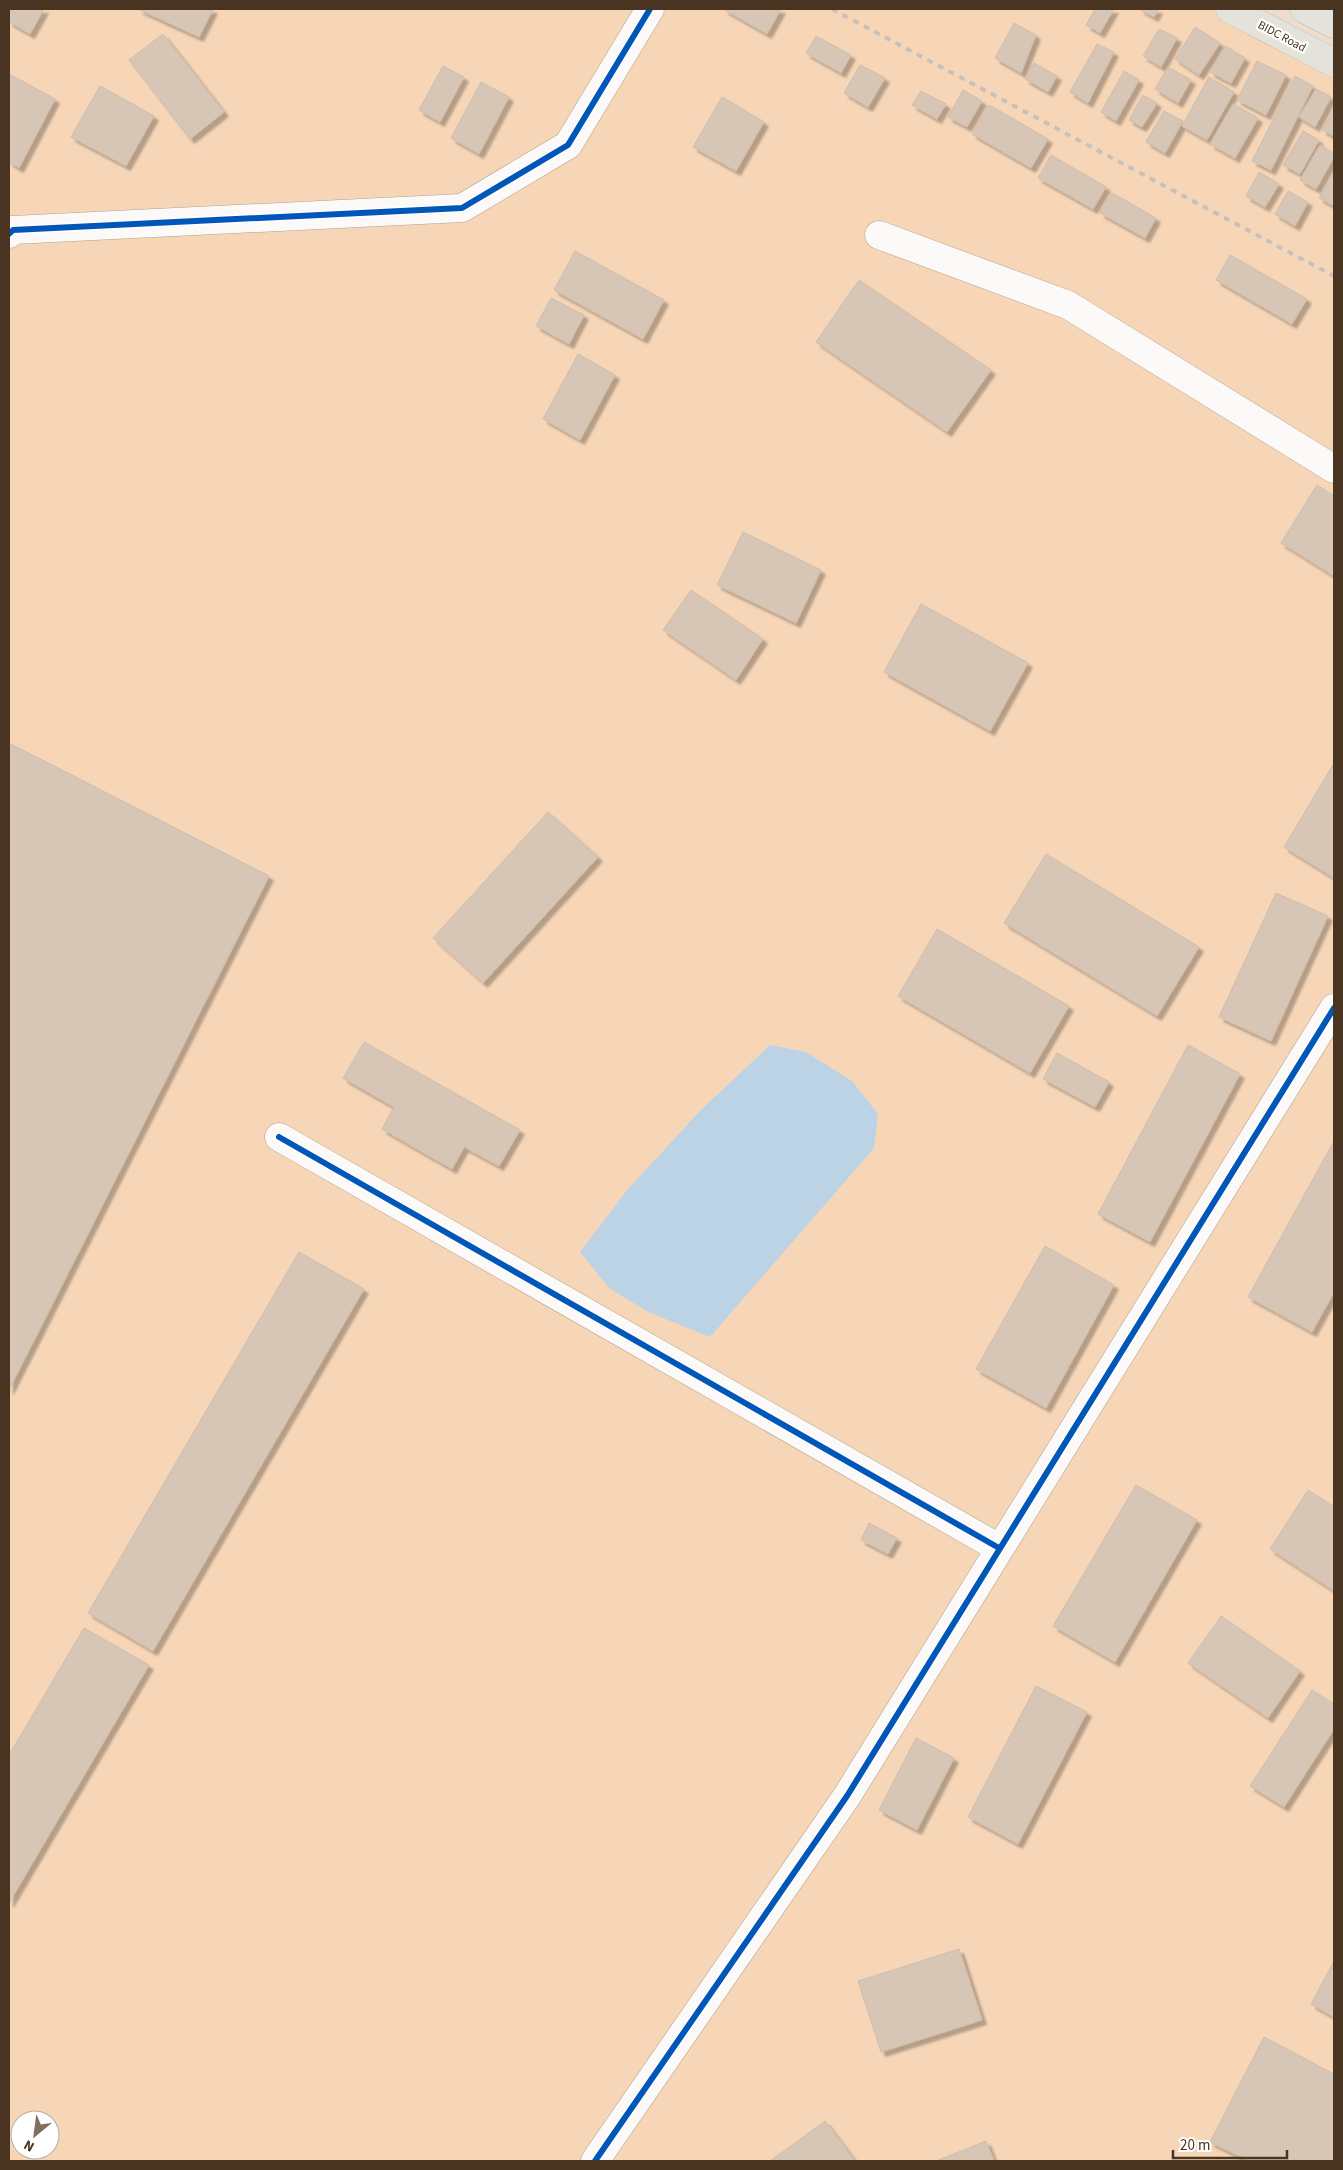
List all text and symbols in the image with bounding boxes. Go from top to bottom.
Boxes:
street label: BIDC Road [1255,17,1309,56]
north arrow [10,2110,60,2160]
scale bar [1173,2128,1287,2160]
text: N [20,2134,38,2156]
text: 20 m [1180,2135,1210,2156]

